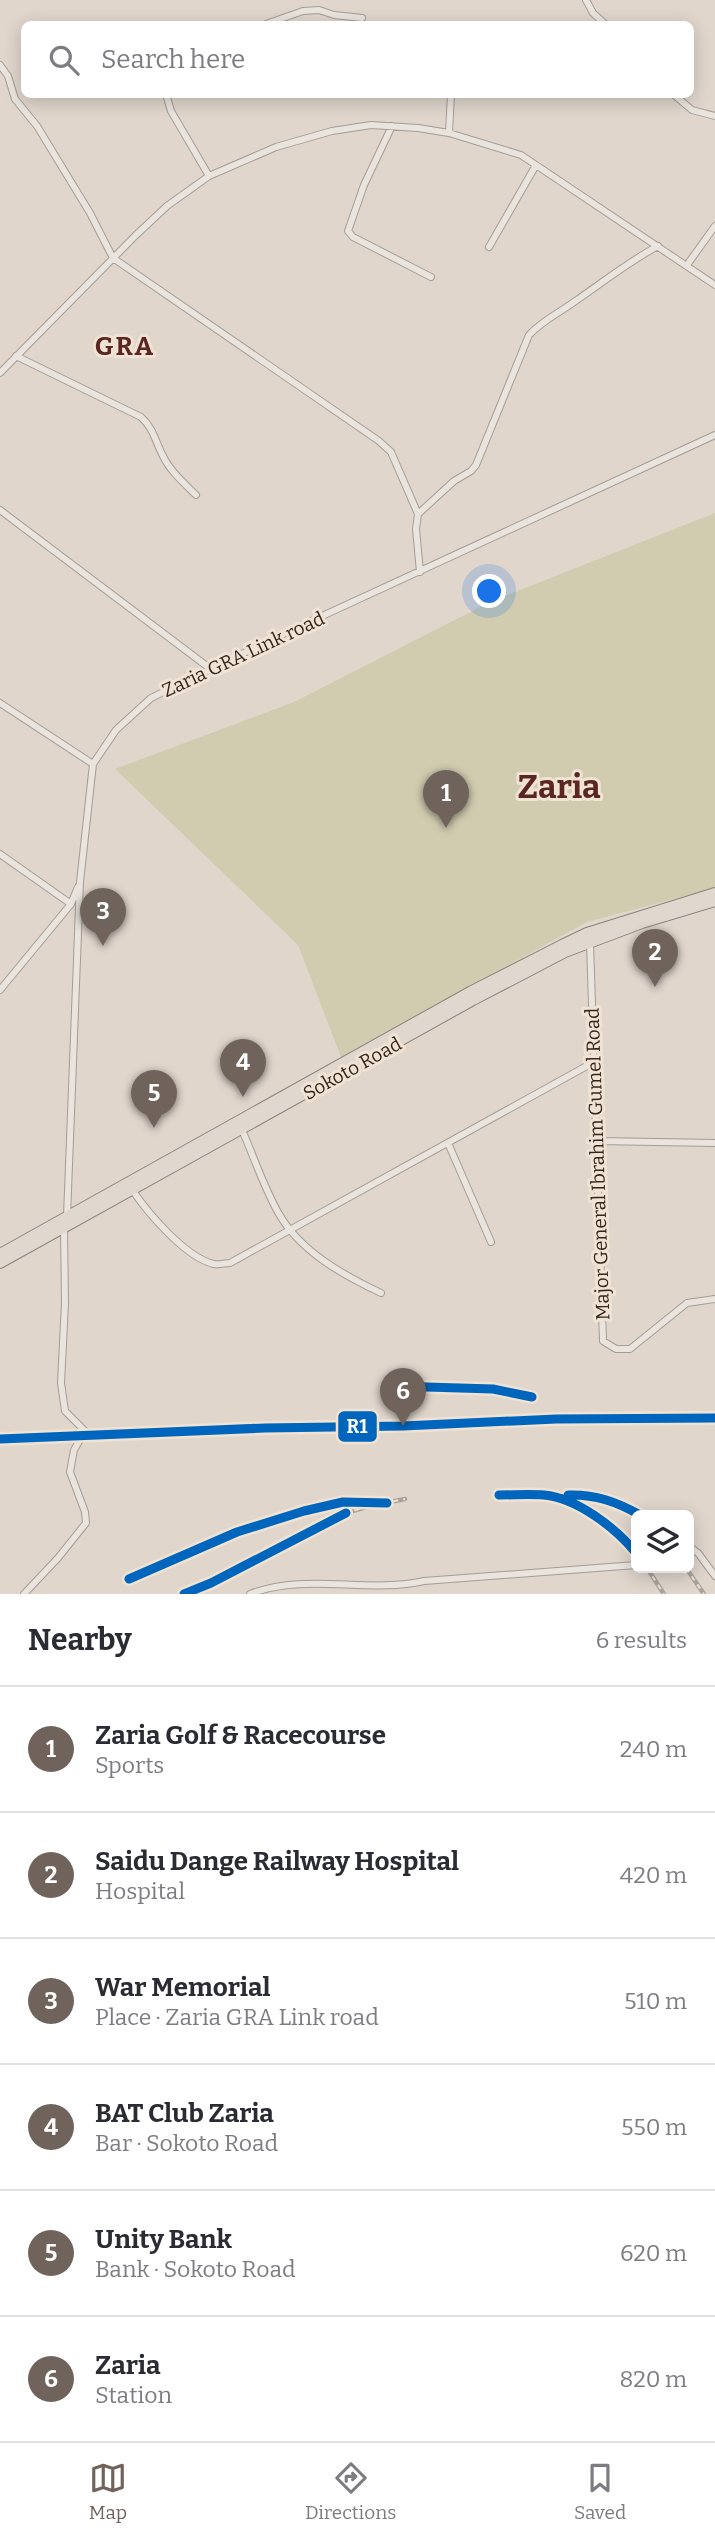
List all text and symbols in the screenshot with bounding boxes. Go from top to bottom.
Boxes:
search box [21,21,694,98]
icon: search [45,41,83,79]
text: Search here [101,44,245,75]
district label: GRA [95,331,155,362]
your location [472,574,506,608]
street label: Zaria GRA Link road [158,607,328,702]
district label: Zaria [517,767,601,807]
pin: 1 [423,770,469,828]
pin: 3 [80,888,126,946]
pin: 2 [632,929,678,987]
street label: Major General Ibrahim Gumel Road [581,1007,614,1321]
street label: Sokoto Road [299,1032,406,1105]
pin: 4 [220,1039,266,1097]
pin: 5 [131,1070,177,1128]
pin: 6 [380,1368,426,1426]
line badge: R1 [337,1410,378,1443]
text: R1 [347,1415,368,1438]
map controls [631,1510,694,1573]
button: layers [631,1510,694,1573]
text: Nearby [28,1622,132,1658]
text: 6 results [596,1626,687,1654]
text: Zaria Golf & Racecourse [95,1720,386,1751]
text: 1 [46,1735,56,1763]
text: 240 m [620,1735,687,1763]
text: Sports [95,1751,164,1779]
text: Saidu Dange Railway Hospital [95,1846,459,1877]
text: 2 [45,1861,57,1889]
text: 420 m [620,1861,687,1889]
text: Hospital [95,1877,185,1905]
text: War Memorial [95,1972,271,2003]
text: 3 [44,1987,58,2015]
text: 510 m [624,1987,687,2015]
text: Place · Zaria GRA Link road [95,2003,379,2031]
text: BAT Club Zaria [95,2098,274,2129]
text: 4 [44,2113,58,2141]
text: 550 m [621,2113,687,2141]
text: Bar · Sokoto Road [95,2129,278,2157]
text: Unity Bank [95,2224,232,2255]
text: 5 [45,2239,57,2267]
text: 620 m [620,2239,687,2267]
text: Bank · Sokoto Road [95,2255,296,2283]
text: Zaria [95,2350,161,2381]
text: 6 [44,2365,58,2393]
text: 820 m [619,2365,687,2393]
text: Station [95,2381,172,2409]
tab: Map [89,2459,127,2524]
tab: Directions [305,2459,396,2524]
tab: Saved [574,2459,626,2524]

